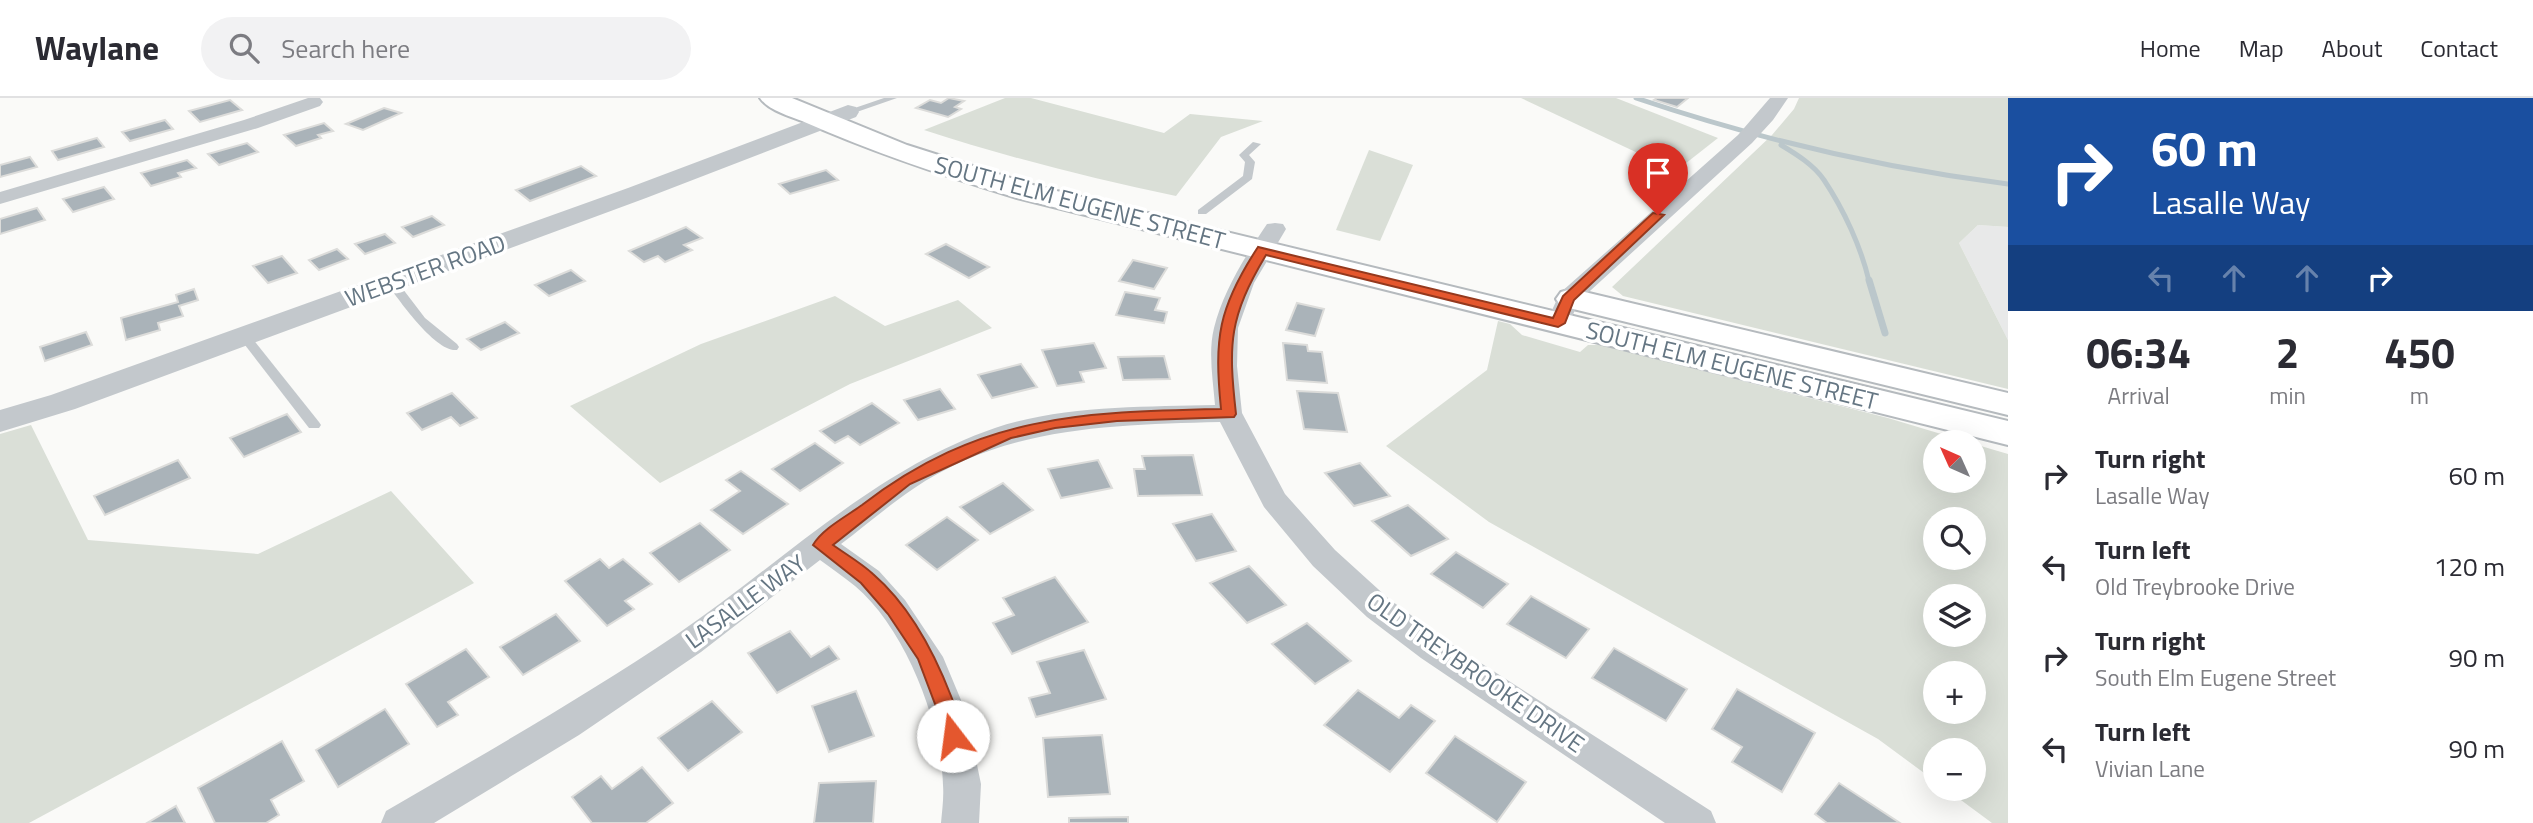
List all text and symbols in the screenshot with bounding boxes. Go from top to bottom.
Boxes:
search box [201,17,691,80]
text: Waylane [35,23,159,73]
icon: search [225,29,263,67]
text: Search here [281,29,410,68]
text: Home [2140,30,2201,66]
text: Map [2239,30,2284,66]
text: About [2322,30,2382,66]
text: Contact [2420,30,2498,66]
text: 60 m [2151,110,2258,185]
icon: right [2036,126,2127,217]
pin [1628,143,1688,215]
street label: SOUTH ELM EUGENE STREET [931,146,1230,258]
icon: arrive [1639,154,1677,192]
text: Lasalle Way [2151,178,2310,226]
street label: WEBSTER ROAD [340,224,510,316]
icon: left [2142,259,2180,297]
icon: ahead [2215,259,2253,297]
icon: ahead [2288,259,2326,297]
icon: right [2361,259,2399,297]
street label: SOUTH ELM EUGENE STREET [1582,311,1882,419]
text: 06:34 [2086,320,2191,384]
text: 2 [2276,320,2299,384]
text: 450 [2384,320,2455,384]
text: Arrival [2107,378,2170,413]
text: min [2269,378,2306,413]
text: m [2410,378,2429,413]
north arrow [1923,430,1986,494]
map controls [1923,430,1986,801]
text: Turn right [2095,439,2206,478]
text: 60 m [2448,456,2505,495]
icon: right [2036,457,2074,495]
text: Lasalle Way [2095,478,2210,513]
button: search [1923,507,1986,570]
text: Turn left [2095,530,2190,569]
street label: LASALLE WAY [677,545,813,657]
text: 120 m [2434,547,2505,586]
icon: left [2036,548,2074,586]
text: Old Treybrooke Drive [2095,569,2295,604]
street label: OLD TREYBROOKE DRIVE [1360,583,1592,761]
button: layers [1923,584,1986,647]
text: Turn right [2095,621,2206,660]
text: 90 m [2448,638,2505,677]
icon: right [2036,639,2074,677]
text: South Elm Eugene Street [2095,660,2336,695]
button: + [1923,661,1986,724]
position arrow [916,699,990,773]
text: Turn left [2095,712,2190,751]
text: 90 m [2448,729,2505,768]
icon: left [2036,730,2074,768]
button: − [1923,738,1986,801]
text: Vivian Lane [2095,751,2205,786]

